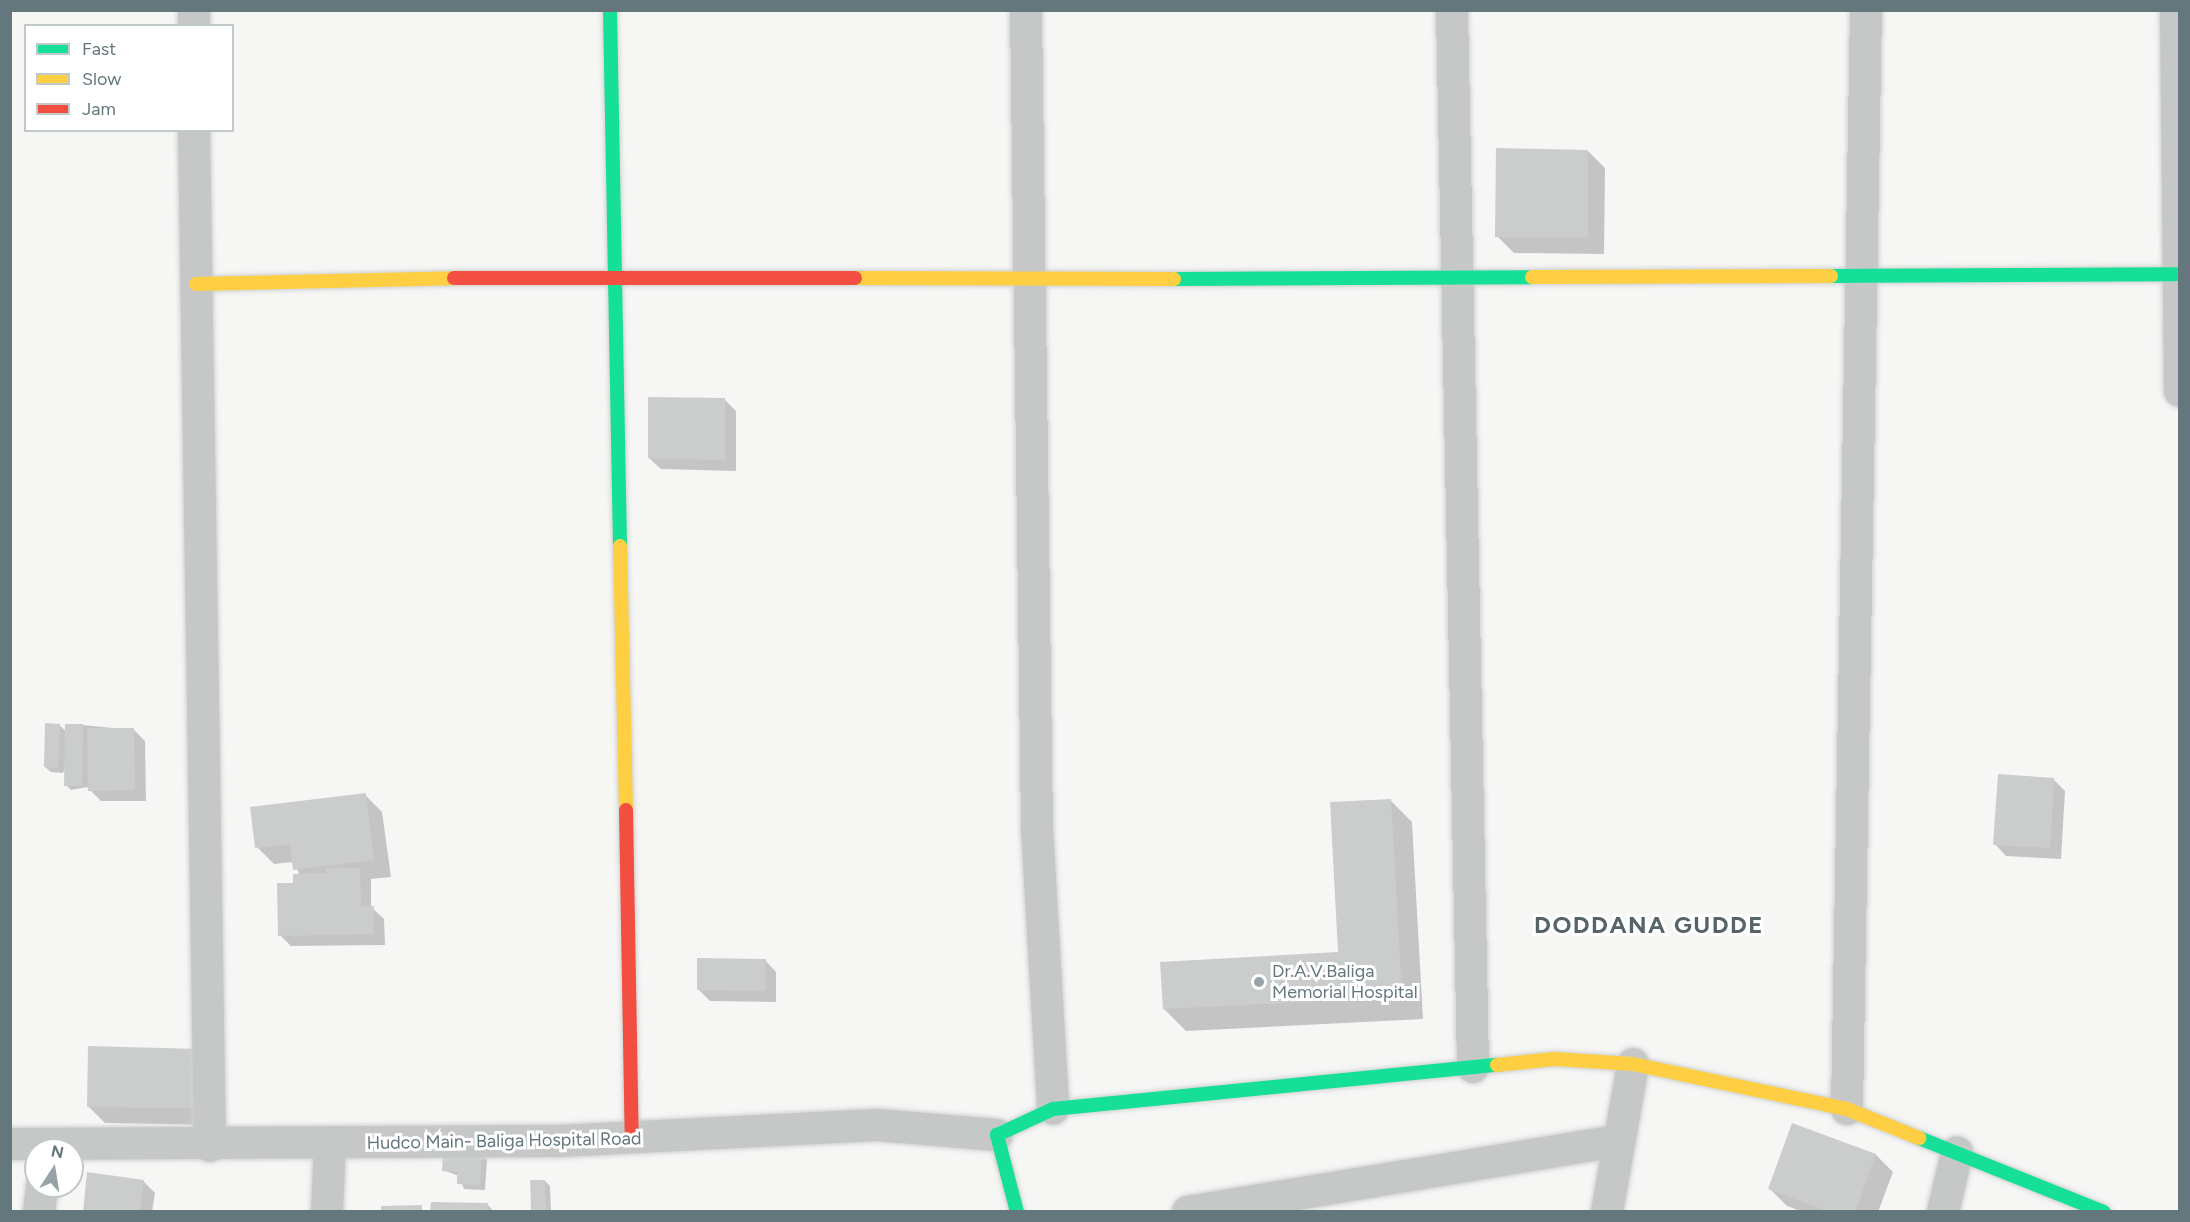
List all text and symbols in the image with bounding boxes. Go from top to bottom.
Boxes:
legend [24,24,234,132]
text: Fast [82,38,116,60]
text: Slow [82,68,121,90]
text: Jam [82,98,116,120]
district label: DODDANA GUDDE [1534,911,1764,939]
place label: Dr.A.V.Baliga Memorial Hospital [1272,961,1418,1004]
marker: Dr.A.V.Baliga Memorial Hospital [1250,973,1268,991]
street label: Hudco Main- Baliga Hospital Road [366,1128,642,1154]
north arrow [24,1138,84,1198]
text: N [49,1141,65,1162]

